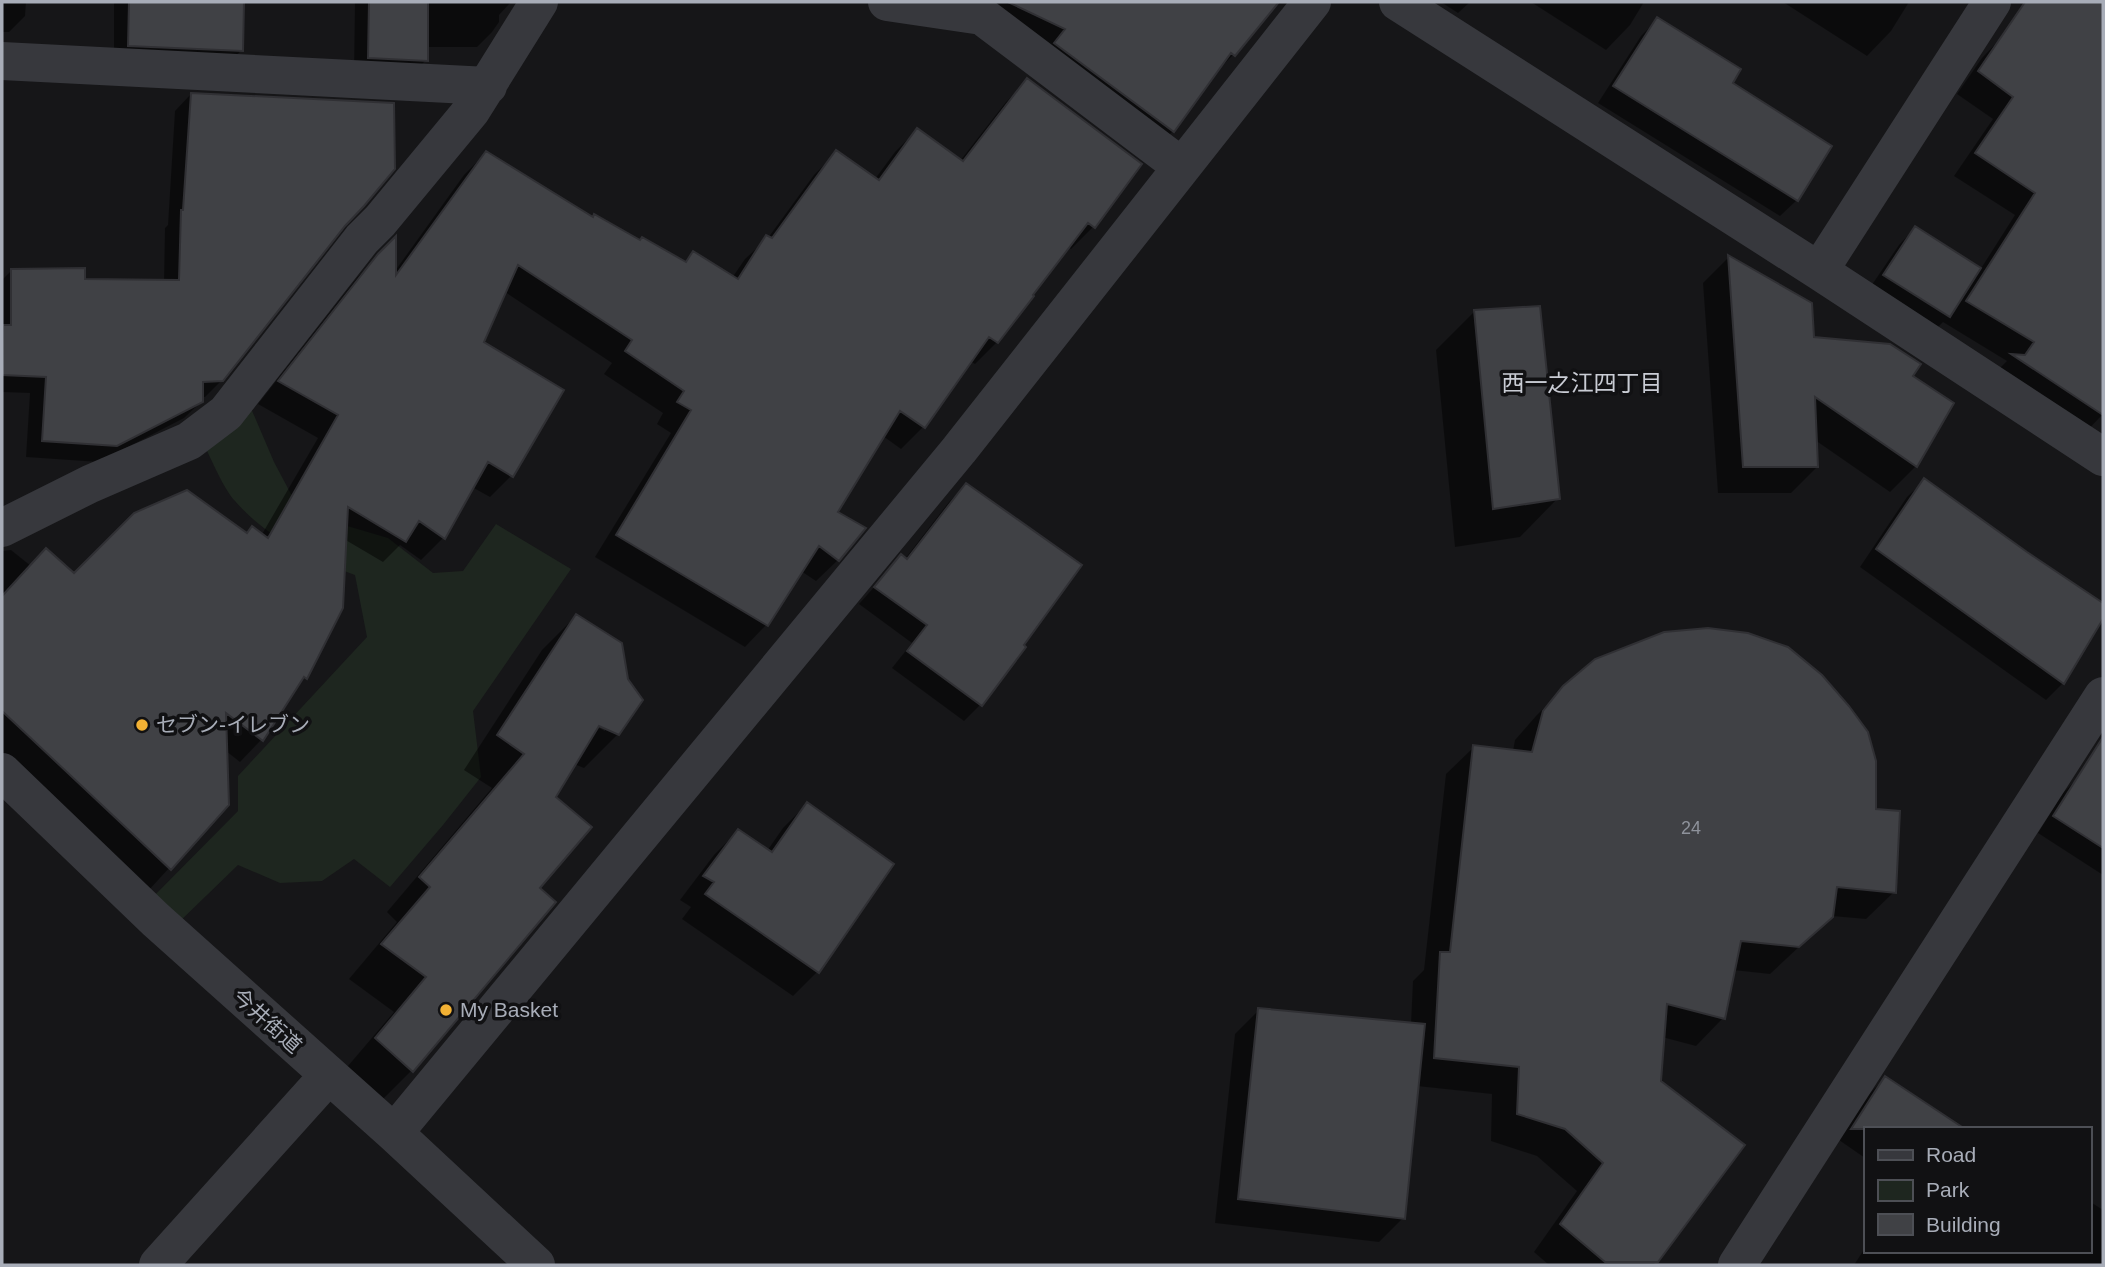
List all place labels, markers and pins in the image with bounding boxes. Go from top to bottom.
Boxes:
place label: セブン-イレブン [156,713,310,736]
marker: セブン-イレブン [134,717,150,733]
place label: My Basket [460,998,558,1021]
marker: My Basket [438,1002,454,1018]

